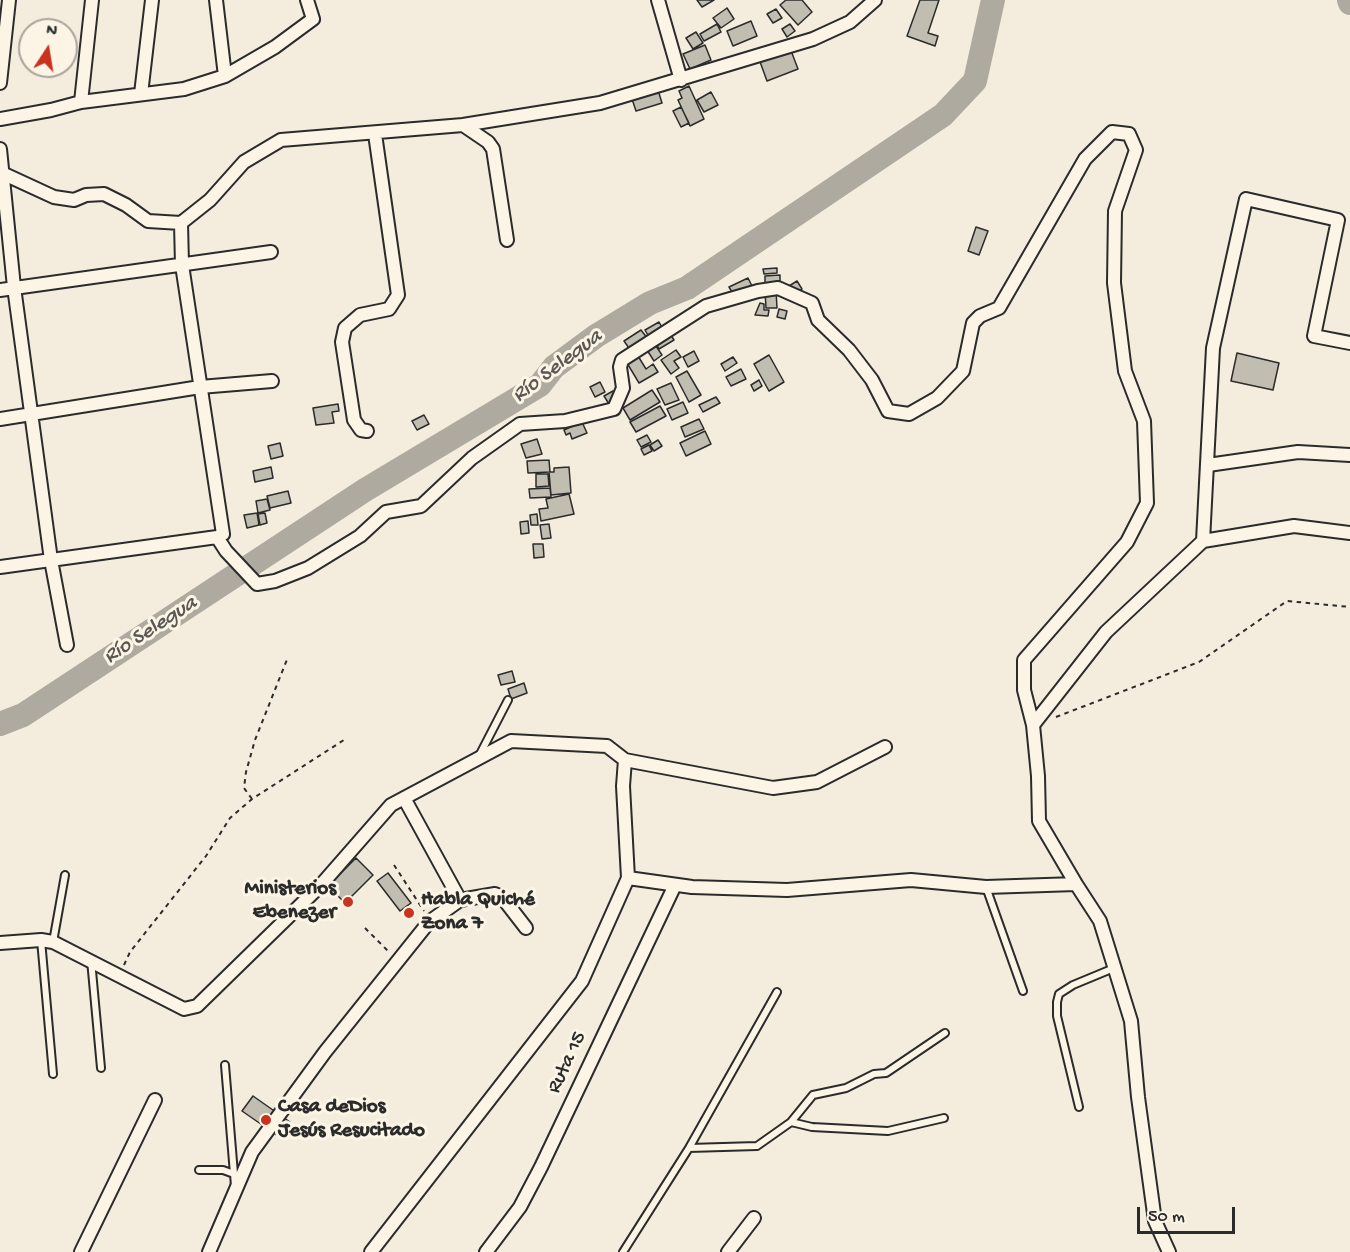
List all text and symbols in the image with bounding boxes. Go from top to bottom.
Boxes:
north arrow [18,18,78,78]
text: N [44,21,59,42]
water label: Río Selegua [508,325,608,409]
water label: Río Selegua [99,591,203,671]
place label: Ministerios Ebenezer [245,877,336,927]
place label: Habla Quiché Zona 7 [421,888,535,938]
marker: Ministerios Ebenezer [341,895,355,909]
marker: Habla Quiché Zona 7 [402,906,416,920]
street label: Ruta 15 [543,1028,593,1098]
place label: Casa deDios Jesús Resucitado [278,1095,425,1145]
marker: Casa deDios Jesús Resucitado [259,1113,273,1127]
scale bar [1140,1195,1238,1233]
text: 50 m [1148,1207,1185,1228]

